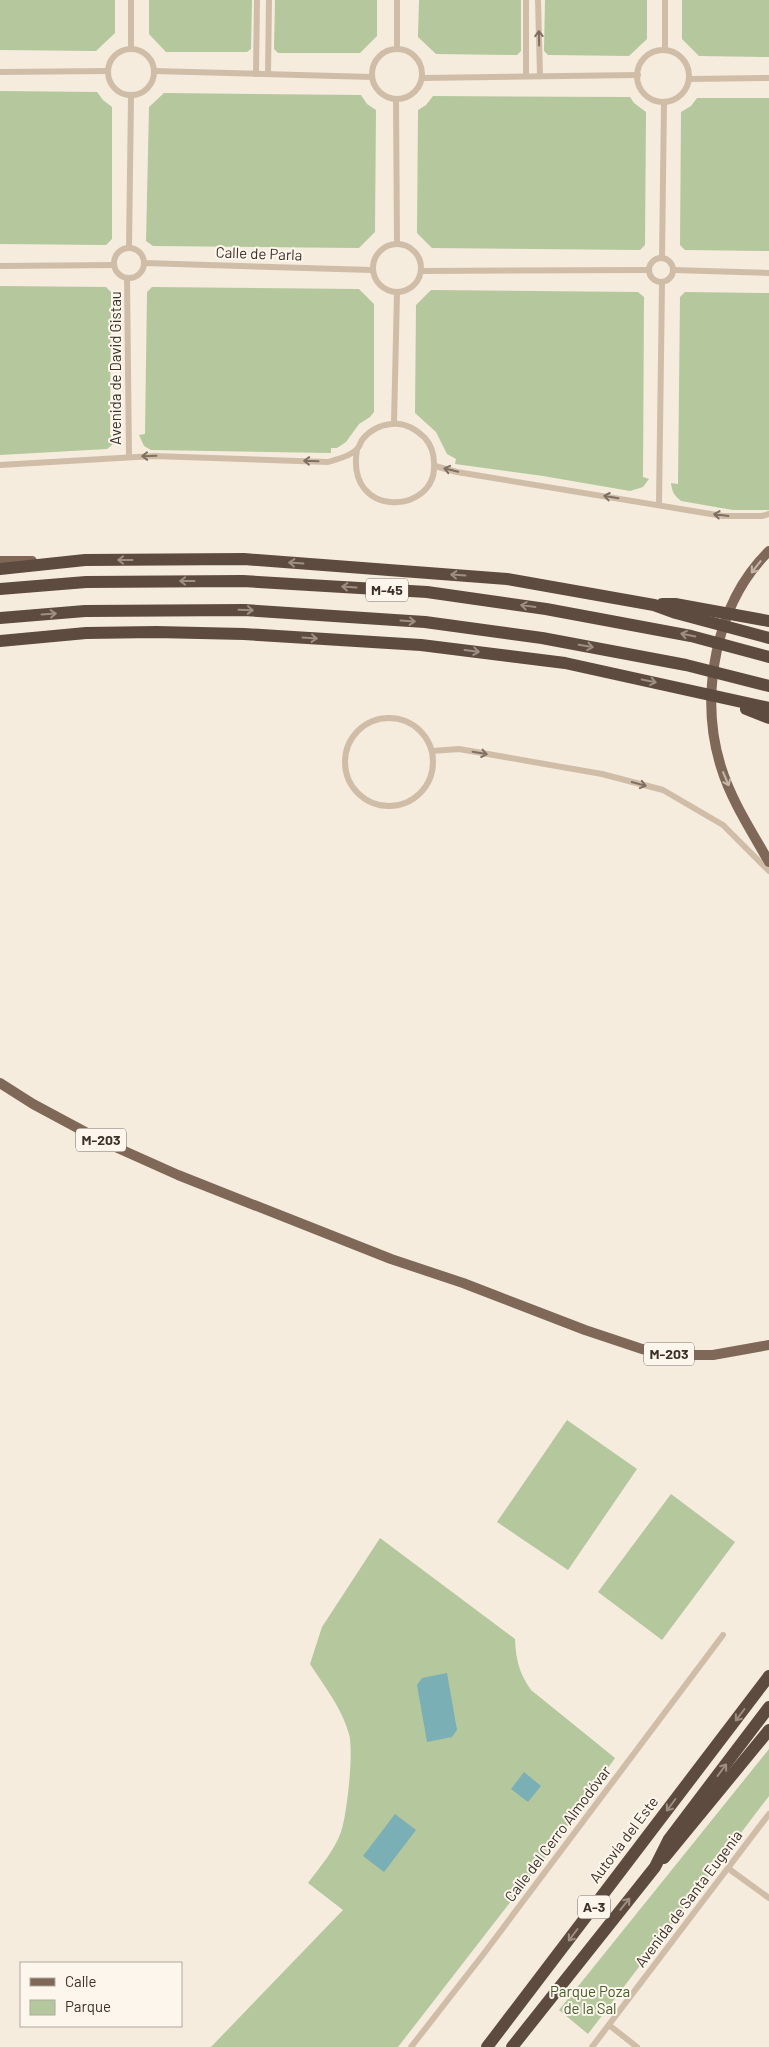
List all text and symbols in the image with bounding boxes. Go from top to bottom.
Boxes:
one-way arrow [534,30,544,46]
street label: Calle de Parla [215,242,303,264]
street label: Avenida de David Gistau [106,291,124,445]
one-way arrow [141,452,157,461]
one-way arrow [303,457,319,466]
one-way arrow [443,465,459,474]
one-way arrow [603,491,619,501]
one-way arrow [713,510,729,520]
one-way arrow [118,555,134,565]
one-way arrow [288,558,304,568]
one-way arrow [750,560,761,573]
one-way arrow [450,570,466,580]
one-way arrow [179,576,196,586]
road number: M-45 [366,578,408,602]
one-way arrow [342,583,358,592]
one-way arrow [521,601,537,611]
one-way arrow [238,606,254,615]
one-way arrow [40,610,56,619]
one-way arrow [400,616,416,626]
one-way arrow [681,630,697,639]
one-way arrow [302,633,318,642]
one-way arrow [578,642,594,652]
one-way arrow [463,646,479,656]
one-way arrow [641,676,657,686]
one-way arrow [472,749,488,759]
one-way arrow [722,771,731,786]
one-way arrow [631,780,647,789]
road number: M-203 [76,1128,126,1152]
road number: M-203 [644,1342,694,1366]
one-way arrow [734,1708,745,1721]
street label: Calle del Cerro Almodóvar [500,1762,614,1905]
one-way arrow [716,1763,727,1776]
street label: Autovía del Este [585,1793,661,1886]
one-way arrow [666,1798,676,1812]
street label: Avenida de Santa Eugenia [631,1826,746,1970]
road number: A-3 [578,1895,610,1918]
one-way arrow [619,1898,630,1911]
one-way arrow [567,1928,578,1941]
legend [20,1962,182,2027]
text: Calle [65,1972,97,1990]
park label: Parque Poza de la Sal [550,1982,630,2017]
text: Parque [65,1997,111,2015]

